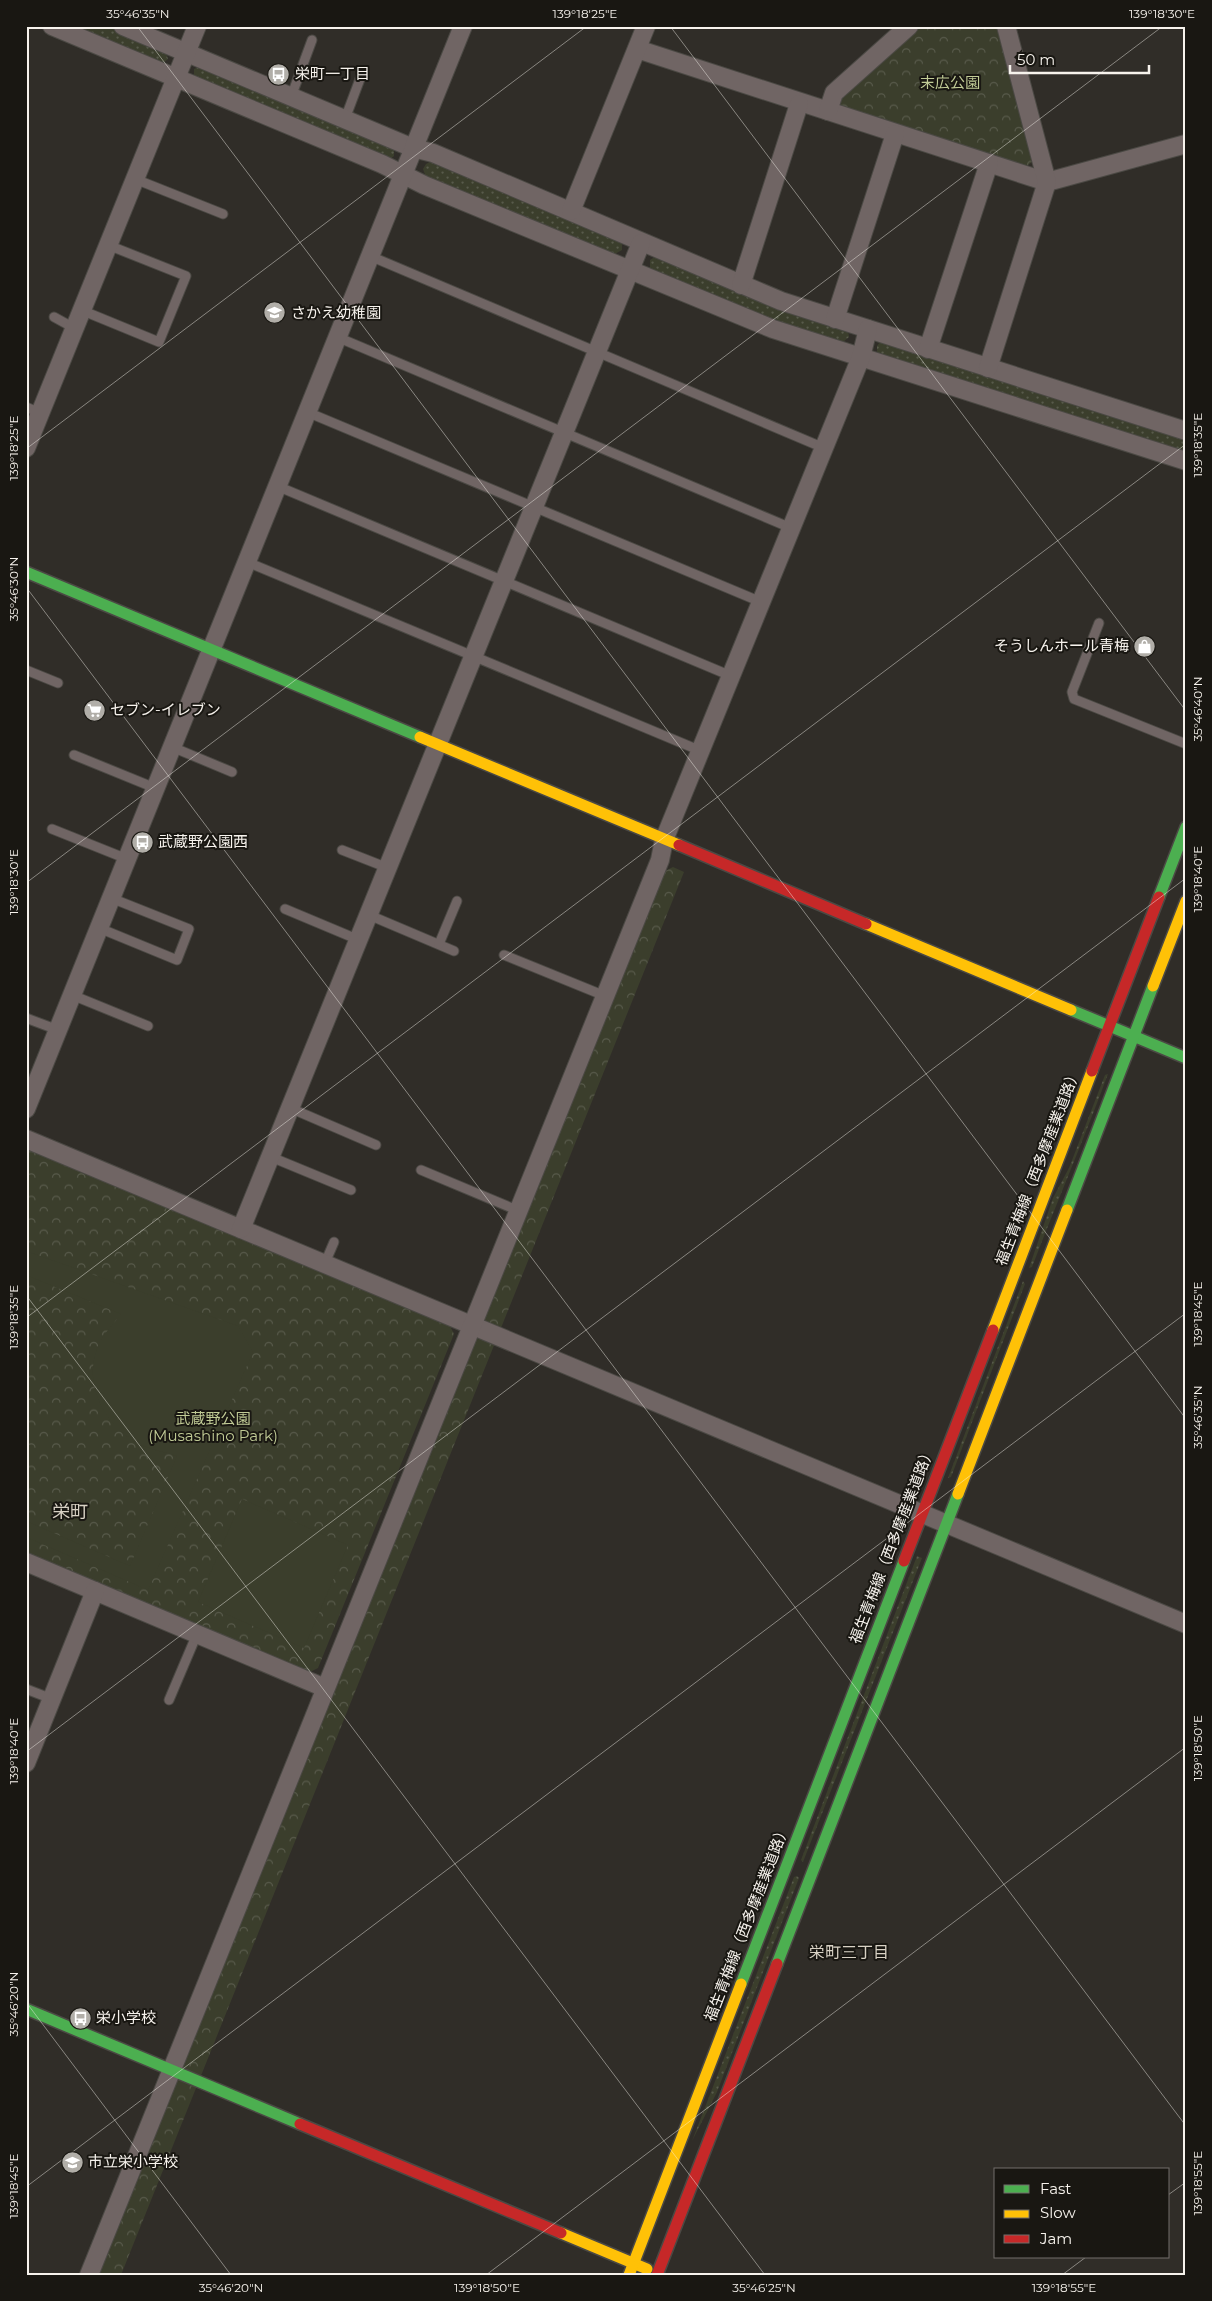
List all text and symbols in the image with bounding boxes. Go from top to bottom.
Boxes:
text: 35°46'35"N [106,6,170,21]
text: 139°18'25"E [553,6,617,21]
text: 139°18'30"E [1129,6,1195,21]
scale bar [1010,42,1148,74]
text: 50 m [1017,50,1055,69]
bus stop icon: 栄町一丁目 [267,62,291,86]
place label: 栄町一丁目 [295,64,370,83]
park label: 末広公園 [920,73,980,92]
school or university icon: さかえ幼稚園 [263,301,287,325]
place label: さかえ幼稚園 [291,303,381,322]
text: 139°18'35"E [1190,413,1205,477]
text: 139°18'25"E [6,416,21,480]
text: 35°46'30"N [6,557,21,621]
shop icon: そうしんホール青梅 [1133,634,1157,658]
place label: そうしんホール青梅 [994,636,1129,655]
text: 35°46'40"N [1190,676,1205,742]
supermarket icon: セブン-イレブン [82,698,106,722]
place label: セブン-イレブン [110,700,221,719]
bus stop icon: 武蔵野公園西 [130,830,154,854]
place label: 武蔵野公園西 [158,832,248,851]
text: 139°18'40"E [1190,846,1205,912]
text: 139°18'30"E [6,849,21,915]
street label: 福生青梅線（西多摩産業道路） [991,1065,1084,1268]
text: 139°18'45"E [1190,1281,1205,1347]
text: 139°18'35"E [6,1285,21,1349]
text: 35°46'35"N [1190,1385,1205,1449]
park label: 武蔵野公園 (Musashino Park) [148,1409,278,1445]
street label: 福生青梅線（西多摩産業道路） [845,1443,938,1646]
district label: 栄町 [52,1501,88,1523]
text: 139°18'50"E [1190,1715,1205,1781]
text: 139°18'40"E [6,1718,21,1784]
street label: 福生青梅線（西多摩産業道路） [700,1821,793,2024]
district label: 栄町三丁目 [809,1943,889,1962]
text: 35°46'20"N [6,1972,21,2036]
bus stop icon: 栄小学校 [68,2006,92,2030]
place label: 栄小学校 [96,2008,156,2027]
school or university icon: 市立栄小学校 [60,2150,84,2174]
text: 139°18'55"E [1190,2151,1205,2215]
place label: 市立栄小学校 [88,2152,178,2171]
text: 139°18'45"E [6,2153,21,2219]
legend [994,2168,1170,2258]
text: Fast [1040,2179,1071,2198]
text: Slow [1040,2203,1076,2222]
text: Jam [1039,2229,1072,2248]
text: 35°46'20"N [199,2280,263,2295]
text: 139°18'50"E [454,2280,520,2295]
text: 35°46'25"N [732,2280,796,2295]
text: 139°18'55"E [1032,2280,1096,2295]

